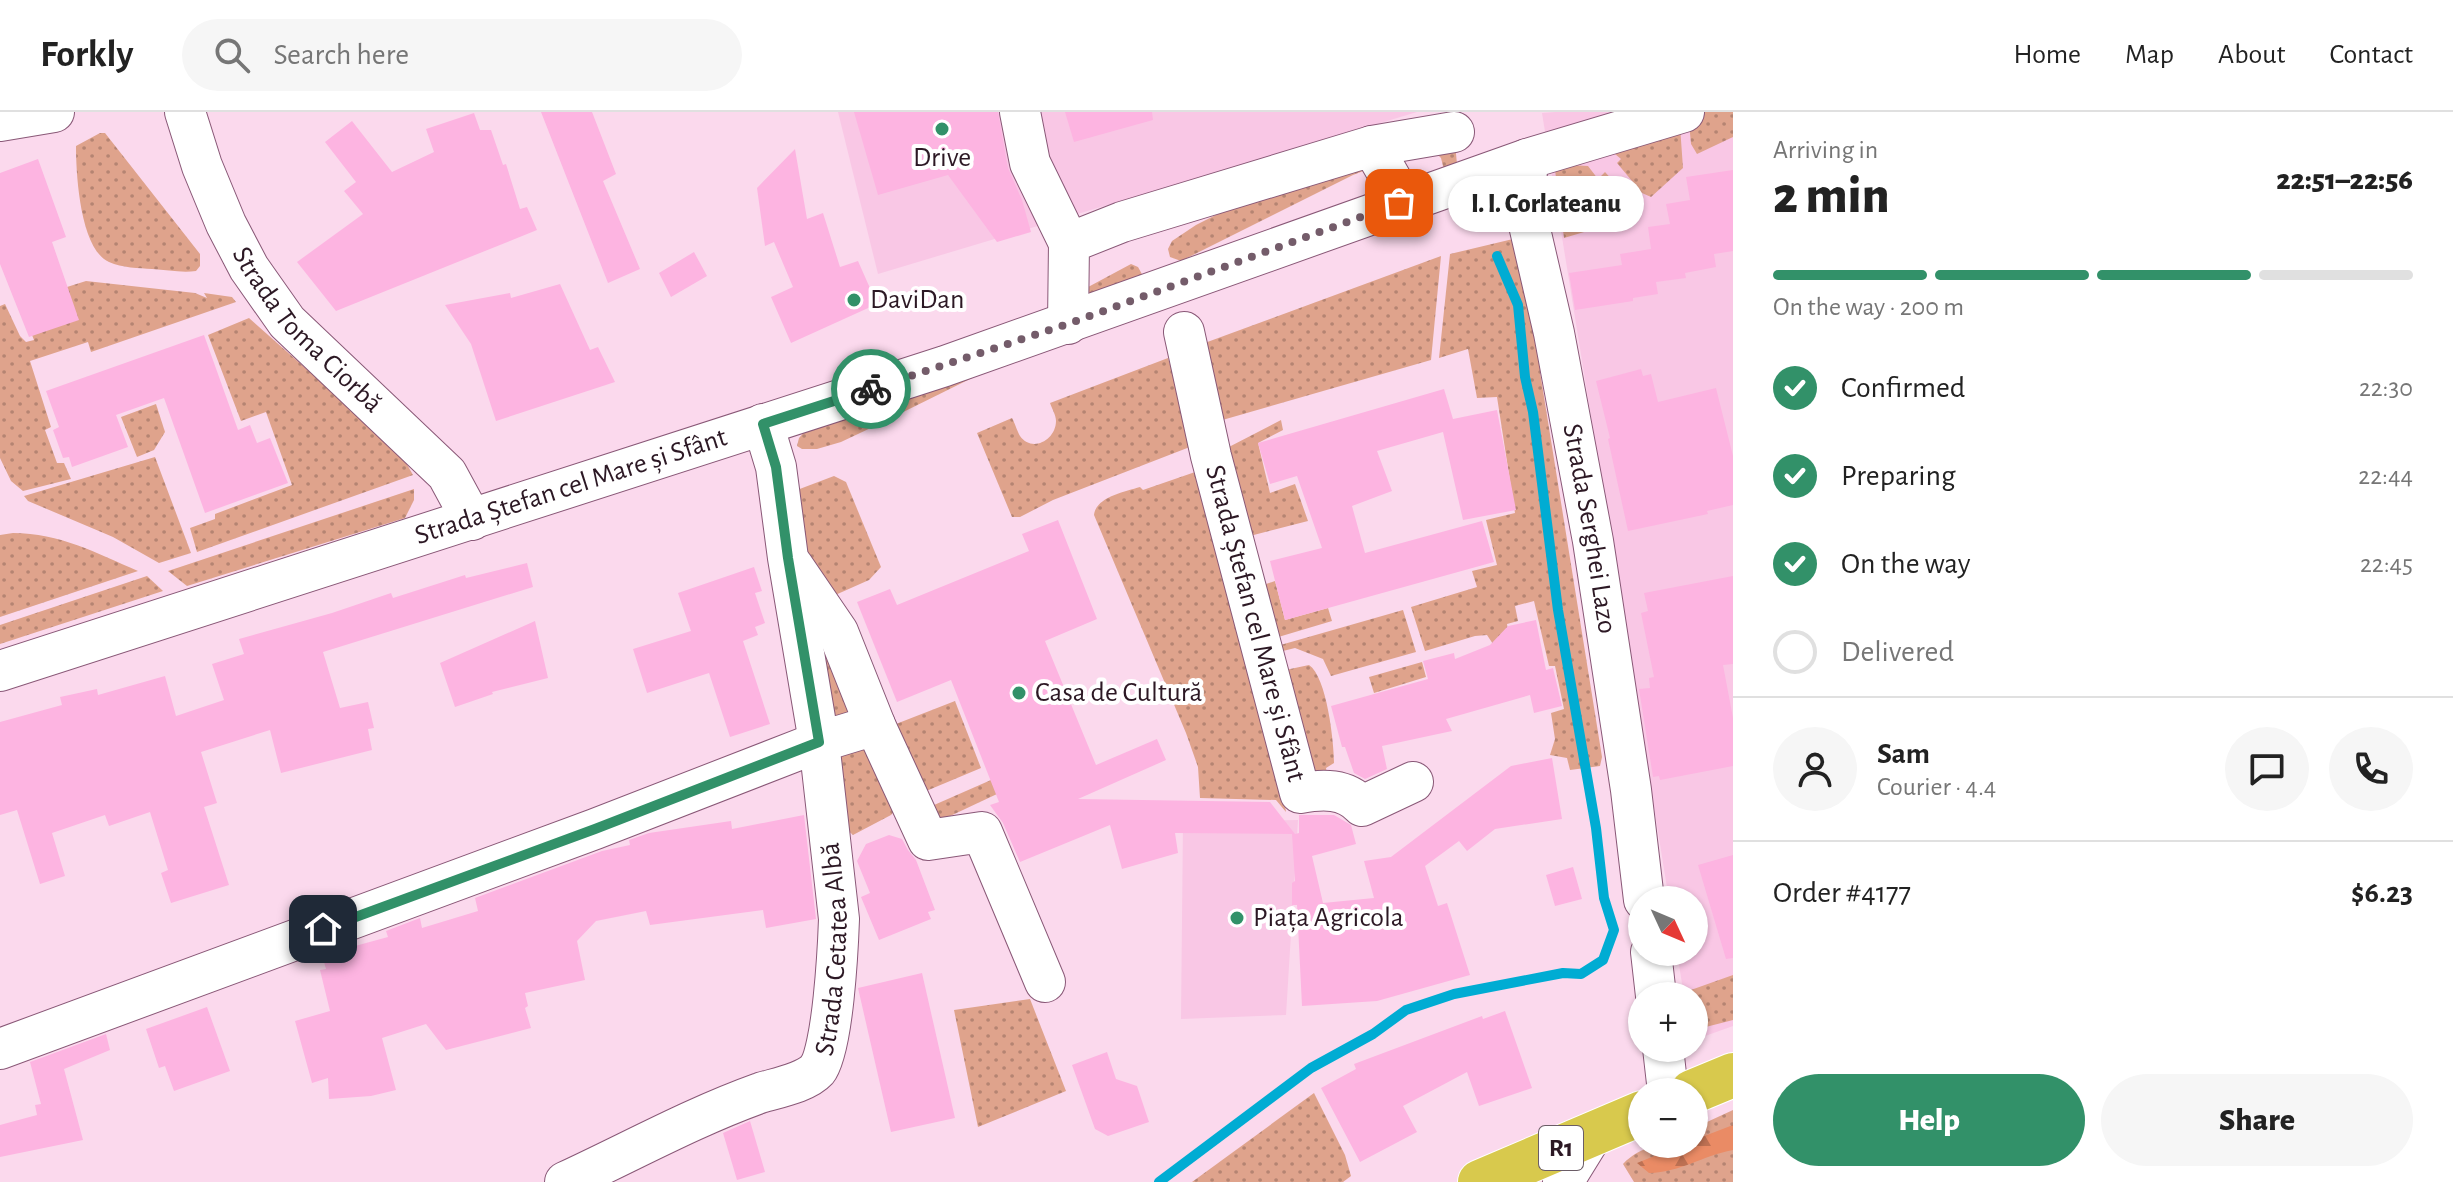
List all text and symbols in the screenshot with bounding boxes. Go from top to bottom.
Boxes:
search box [182,19,742,91]
icon: search [210,33,254,77]
text: Forkly [40,36,134,74]
text: Search here [274,40,409,70]
text: Home [2014,41,2081,69]
text: Map [2125,41,2174,69]
text: About [2218,41,2286,69]
text: Contact [2330,41,2413,69]
marker: Drive [933,120,951,138]
text: Arriving in [1773,137,1878,163]
place label: Drive [913,144,971,172]
text: 22:51–22:56 [2276,165,2413,195]
pin [1365,169,1433,237]
text: 2 min [1773,170,1889,222]
callout: I. I. Corlateanu [1447,175,1643,231]
icon: bag [1377,181,1421,225]
text: I. I. Corlateanu [1471,191,1621,217]
street label: Strada Toma Ciorbă [227,243,387,418]
place label: DaviDan [870,286,964,314]
marker: DaviDan [845,291,863,309]
text: On the way · 200 m [1773,294,1964,320]
courier [831,349,911,429]
icon: check [1773,366,1817,410]
icon: bike [849,367,893,411]
text: Confirmed [1841,373,1965,403]
text: 22:30 [2359,375,2413,401]
street label: Strada Serghei Lazo [1557,421,1621,635]
street label: Strada Ștefan cel Mare și Sfânt [412,423,731,550]
icon: check [1773,454,1817,498]
text: Preparing [1841,461,1956,491]
street label: Strada Ștefan cel Mare și Sfânt [1200,462,1310,785]
text: 22:44 [2358,463,2413,489]
icon: check [1773,542,1817,586]
text: On the way [1841,549,1970,579]
text: 22:45 [2360,551,2413,577]
text: Delivered [1841,637,1954,667]
place label: Casa de Cultură [1035,679,1203,707]
marker: Casa de Cultură [1010,684,1028,702]
button: person [1773,727,1857,811]
button: chat [2225,727,2309,811]
button: phone [2329,727,2413,811]
text: Sam [1877,739,1930,769]
text: Courier · 4.4 [1877,774,1996,800]
street label: Strada Cetatea Albă [810,841,853,1059]
text: Order #4177 [1773,878,1911,908]
text: $6.23 [2351,878,2413,908]
north arrow [1628,886,1708,966]
map controls [1628,886,1708,1158]
pin [289,895,357,963]
place label: Piața Agricola [1253,904,1404,933]
icon: home [301,907,345,951]
marker: Piața Agricola [1228,909,1246,927]
button: + [1628,982,1708,1062]
button: Help [1773,1074,2085,1166]
button: Share [2101,1074,2413,1166]
button: − [1628,1078,1708,1158]
road number: R1 [1539,1126,1583,1170]

